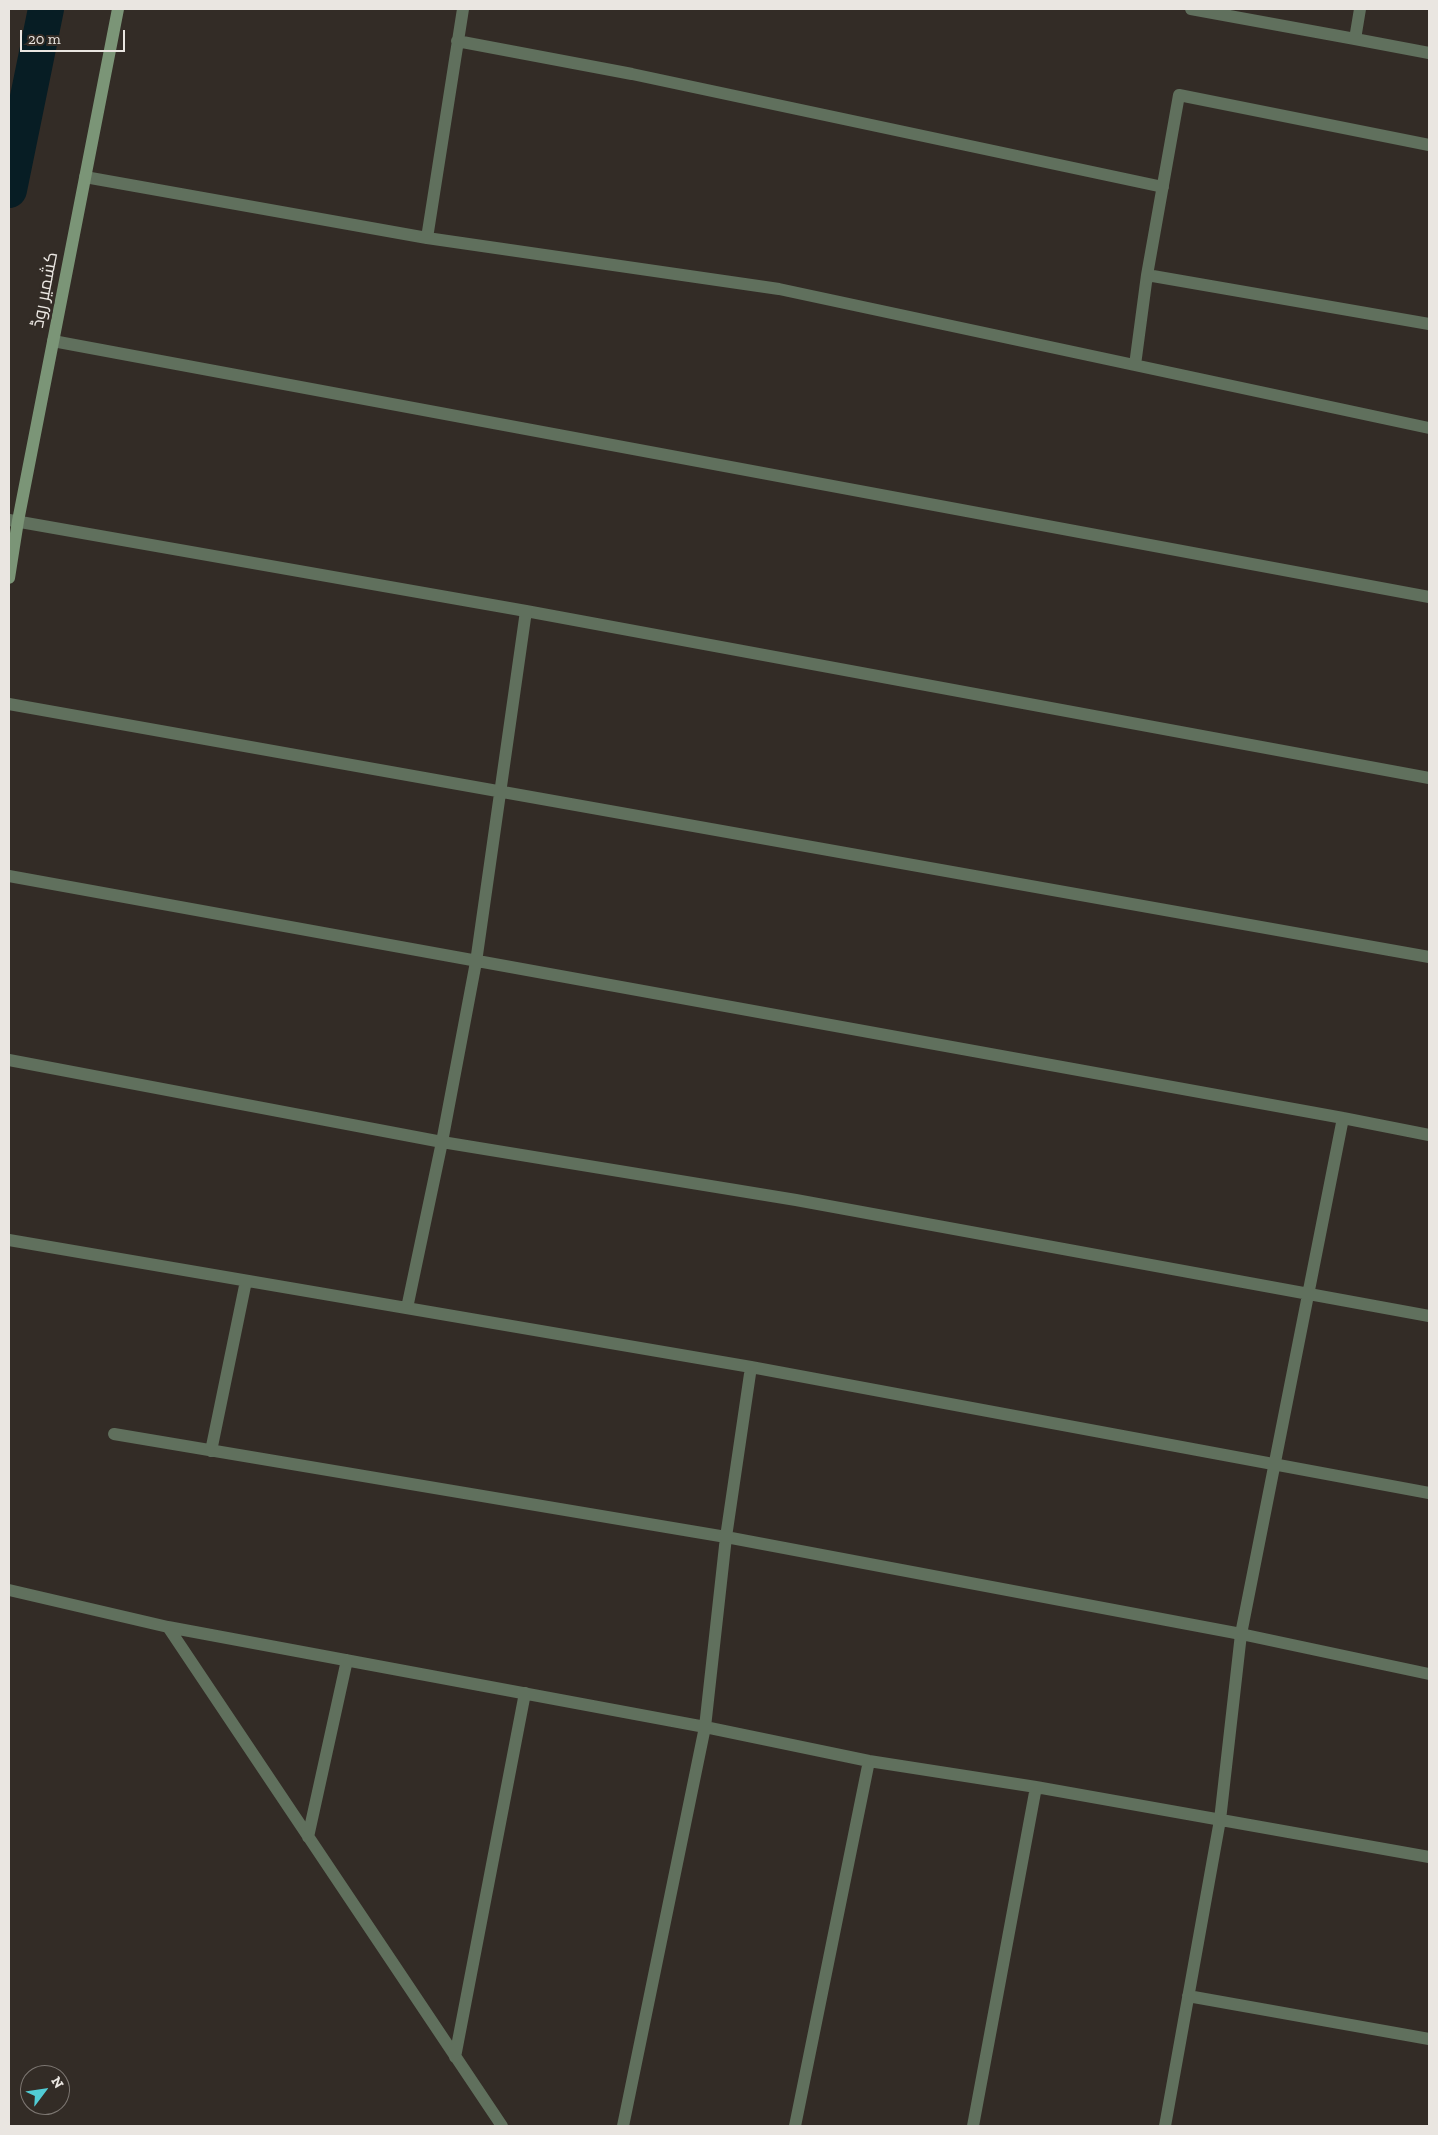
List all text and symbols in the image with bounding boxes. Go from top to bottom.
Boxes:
scale bar [22,20,128,52]
text: 20 m [28,30,61,48]
street label: کشمیر روڈ [27,250,63,330]
north arrow [20,2065,70,2115]
text: N [47,2074,67,2091]

